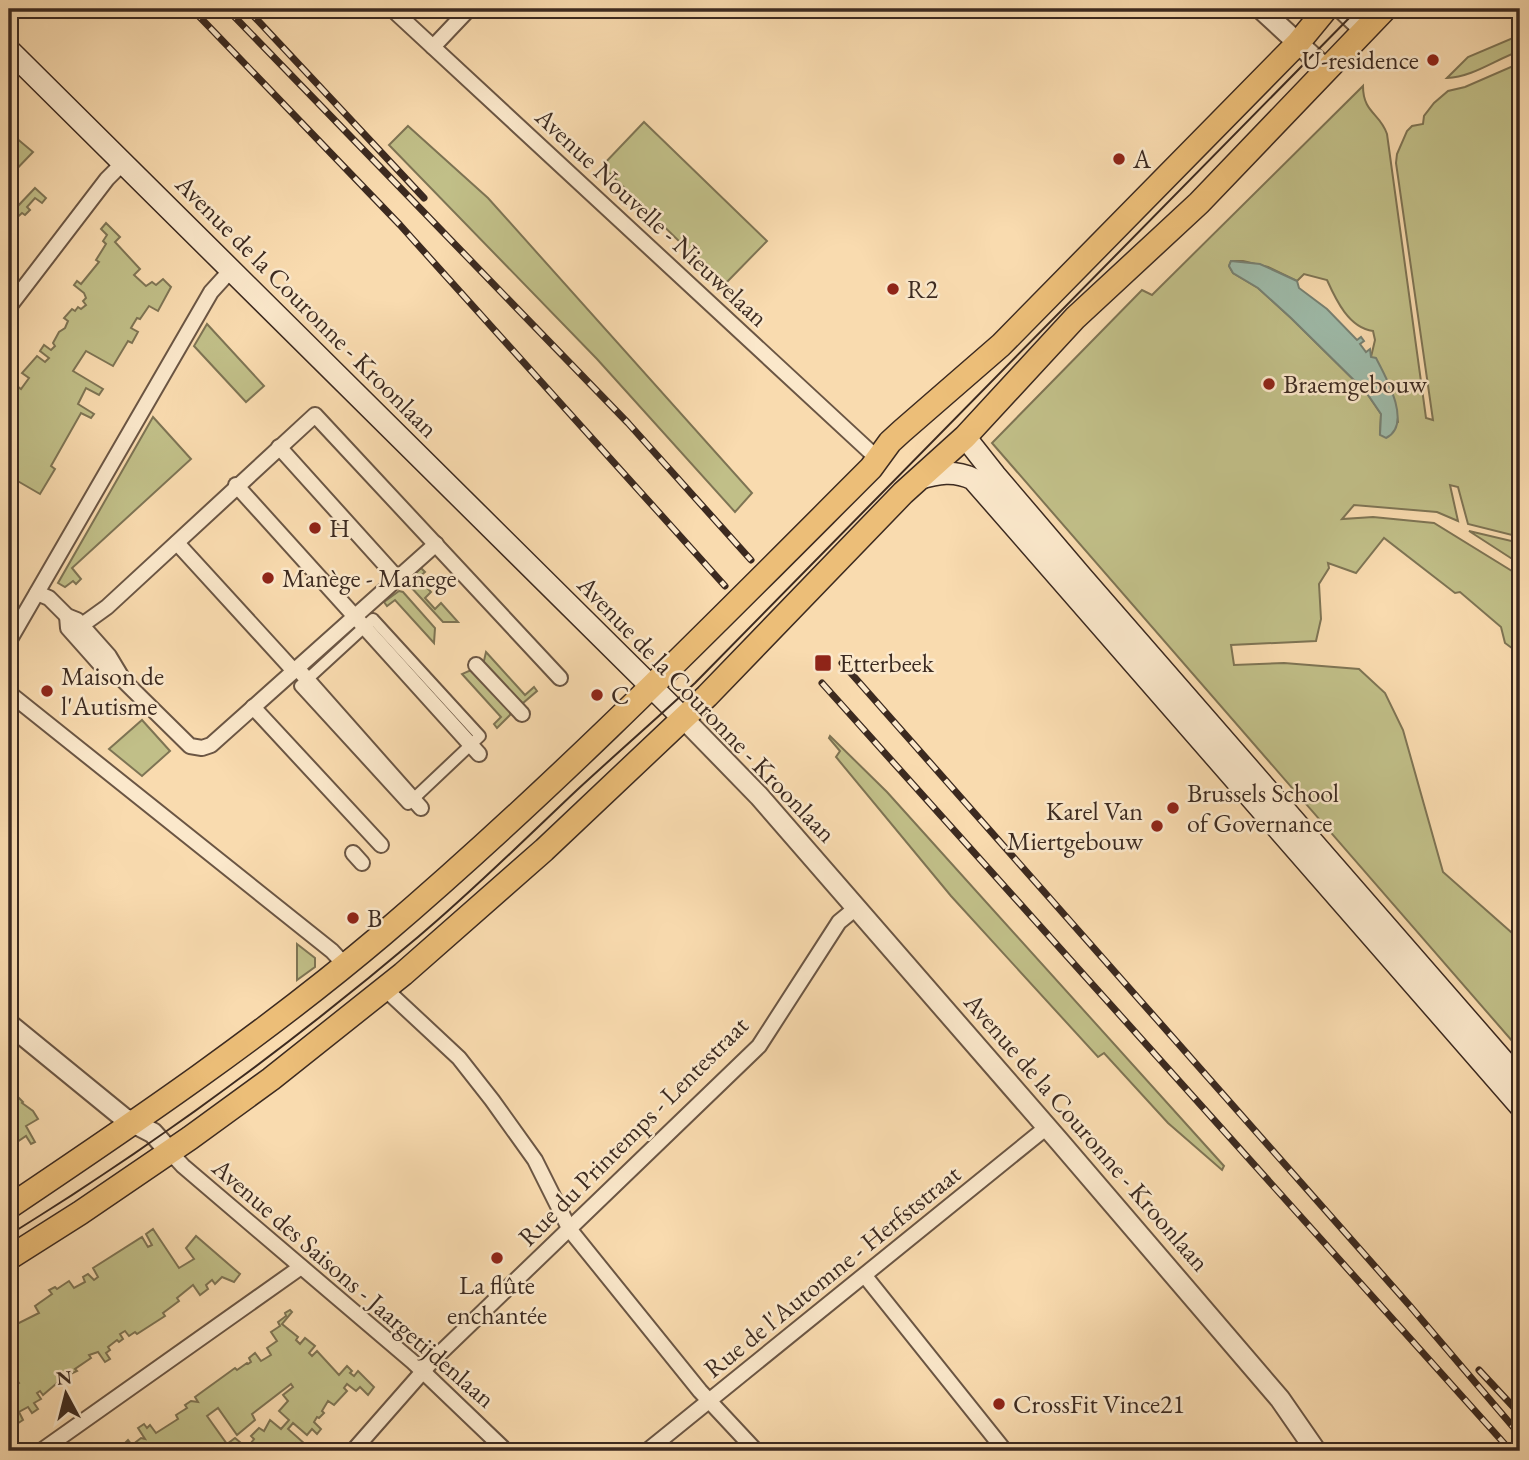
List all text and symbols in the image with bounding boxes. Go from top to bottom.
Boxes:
place label: U-residence [1302,43,1419,77]
marker: U-residence [1425,52,1441,68]
street label: Avenue Nouvelle - Nieuwelaan [527,99,776,334]
place label: A [1132,142,1152,176]
marker: A [1111,151,1127,167]
street label: Avenue de la Couronne - Kroonlaan [168,167,446,445]
place label: R2 [907,272,939,306]
marker: R2 [885,281,901,297]
place label: Braemgebouw [1283,367,1427,401]
marker: Braemgebouw [1261,376,1277,392]
place label: H [329,511,350,545]
marker: H [307,520,323,536]
place label: Manège - Manege [282,561,457,595]
street label: Avenue de la Couronne - Kroonlaan [570,568,844,850]
marker: Manège - Manege [260,570,276,586]
place label: Etterbeek [839,646,935,680]
marker: Etterbeek [813,653,833,673]
place label: Maison de l'Autisme [61,659,164,723]
place label: C [611,678,629,712]
marker: Maison de l'Autisme [39,683,55,699]
marker: C [589,687,605,703]
place label: Brussels School of Governance [1187,776,1339,840]
place label: Karel Van Miertgebouw [1007,794,1143,858]
marker: Brussels School of Governance [1165,800,1181,816]
marker: Karel Van Miertgebouw [1149,818,1165,834]
place label: B [367,901,382,935]
marker: B [345,910,361,926]
street label: Avenue de la Couronne - Kroonlaan [956,985,1218,1279]
street label: Rue du Printemps - Lentestraat [511,1009,755,1253]
street label: Avenue des Saisons - Jaargetijdenlaan [205,1150,503,1416]
street label: Rue de l'Automne - Herfststraat [697,1157,967,1385]
marker: La flûte enchantée [489,1250,505,1266]
place label: La flûte enchantée [447,1268,547,1332]
north arrow [32,1358,102,1428]
text: N [55,1364,74,1391]
place label: CrossFit Vince21 [1013,1387,1185,1421]
marker: CrossFit Vince21 [991,1396,1007,1412]

